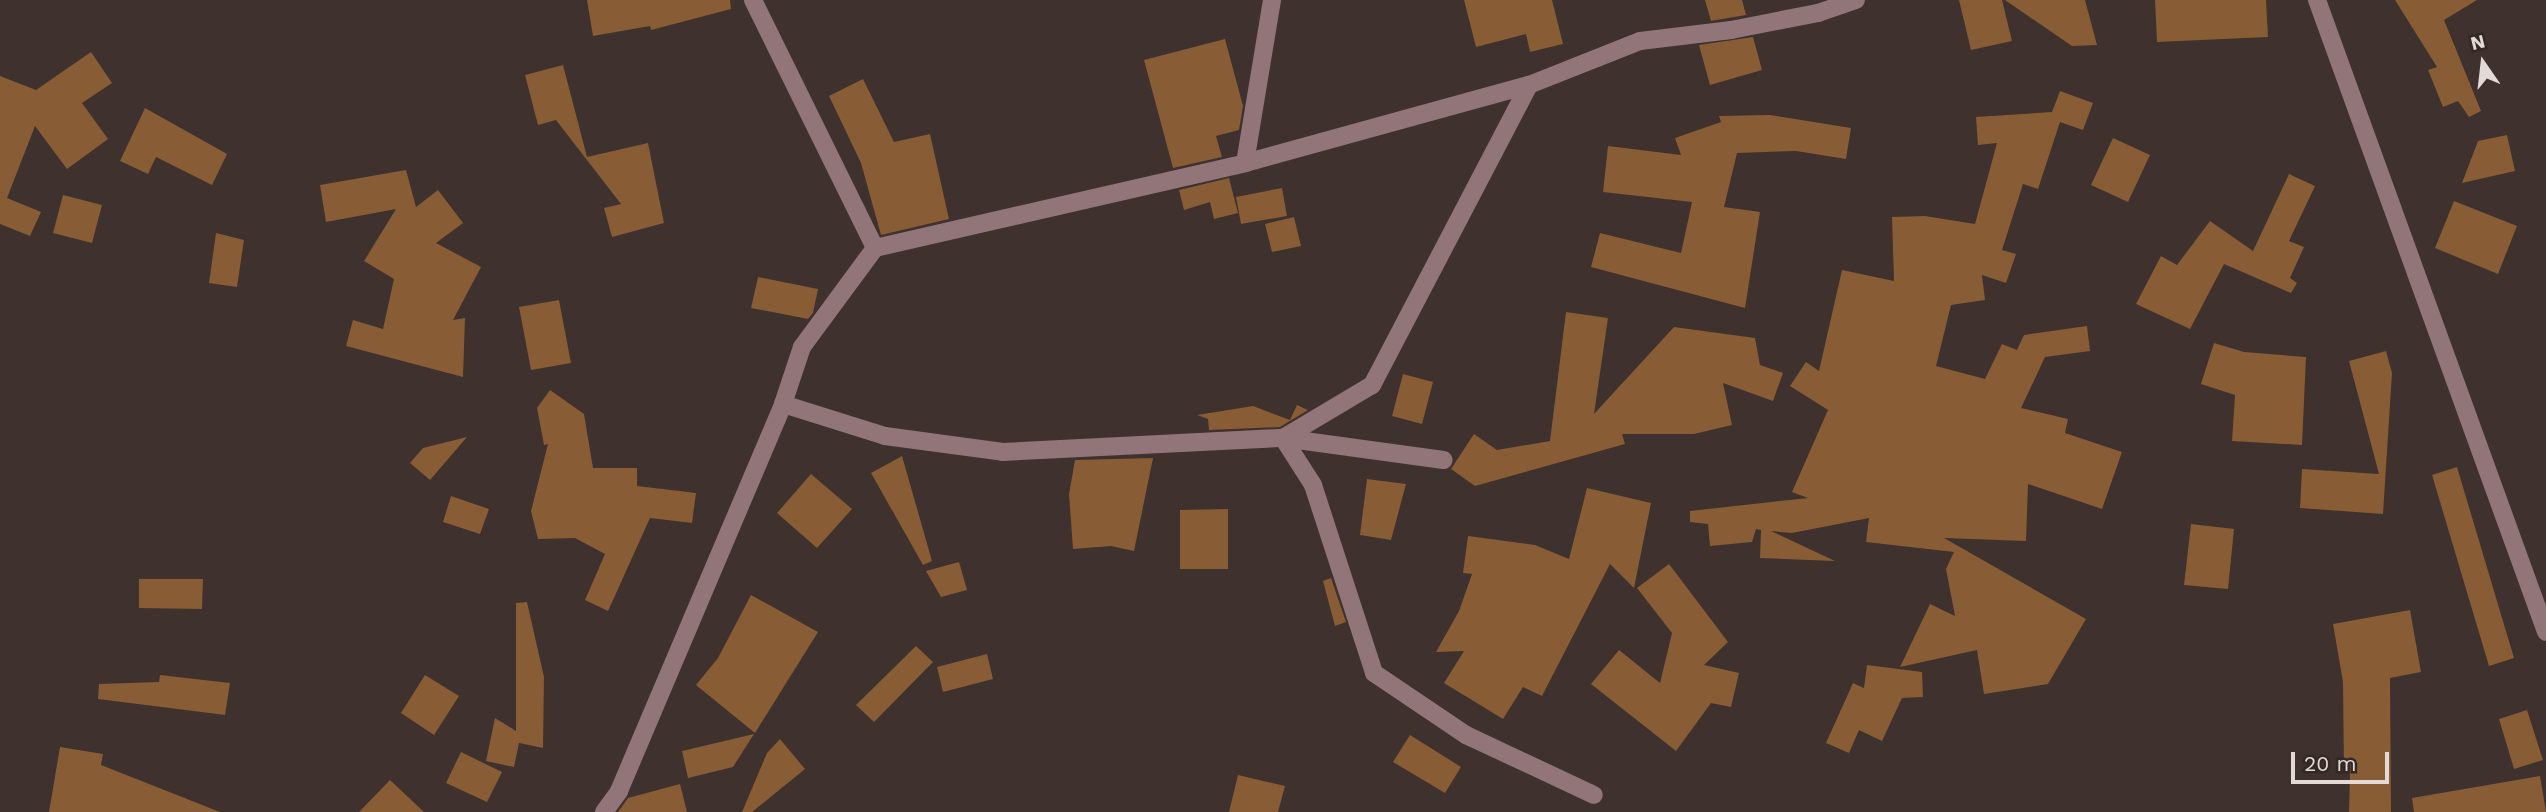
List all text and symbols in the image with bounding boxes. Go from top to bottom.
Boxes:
north arrow [2448,28,2518,98]
text: N [2468,29,2487,55]
scale bar [2294,738,2392,782]
text: 20 m [2304,751,2356,776]

